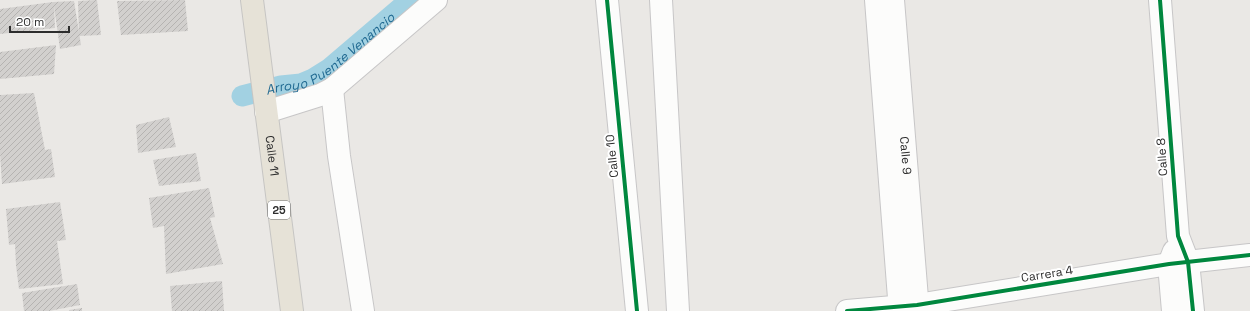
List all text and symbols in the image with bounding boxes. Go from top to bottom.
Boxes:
scale bar [10,8,69,34]
water label: Arroyo Puente Venancio [264,8,399,99]
text: 20 m [16,14,44,30]
street label: Calle 11 [261,134,283,177]
street label: Calle 10 [602,134,622,178]
street label: Calle 9 [896,136,915,175]
street label: Calle 8 [1153,137,1171,177]
road number: 25 [268,201,290,219]
street label: Carrera 4 [1020,262,1075,286]

